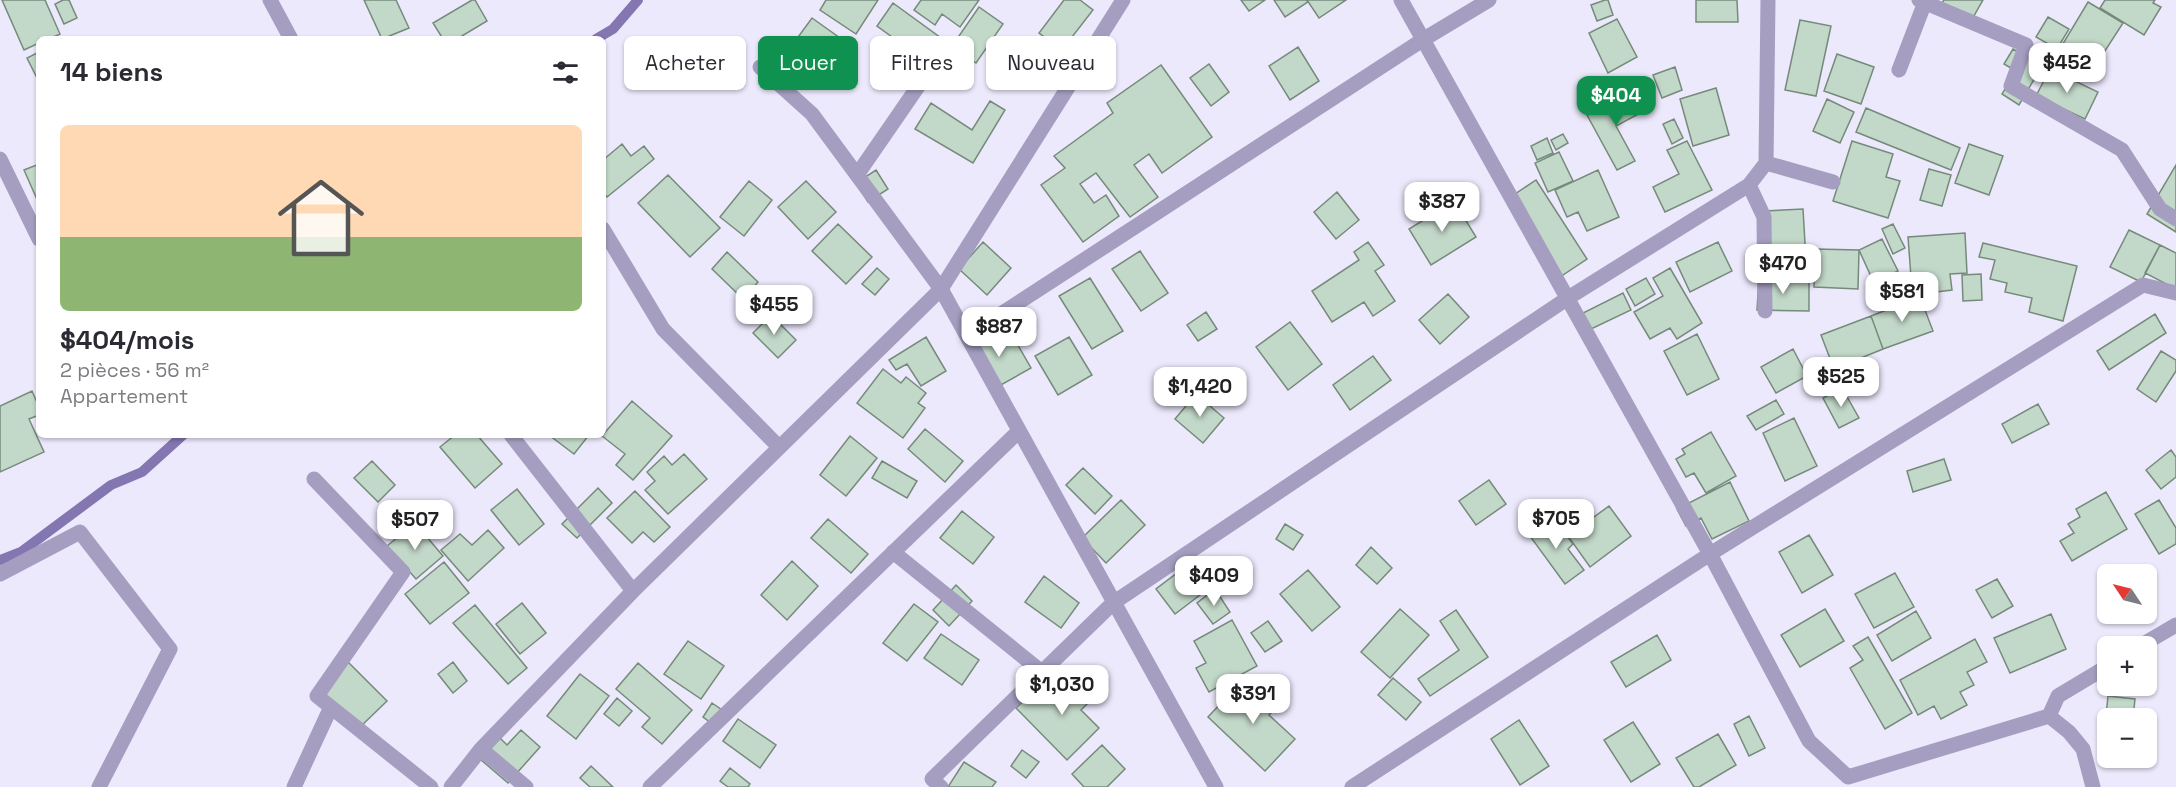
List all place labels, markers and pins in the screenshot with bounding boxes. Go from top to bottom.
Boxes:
pin: $452 [2031,43,2103,94]
pin: $404 [1580,76,1652,127]
pin: $387 [1406,182,1478,233]
pin: $470 [1747,244,1819,295]
pin: $581 [1866,272,1938,323]
pin: $455 [738,285,810,336]
pin: $887 [963,307,1035,358]
pin: $525 [1805,357,1877,408]
pin: $1,420 [1151,367,1249,418]
pin: $705 [1520,499,1592,550]
pin: $507 [379,500,451,551]
pin: $409 [1178,556,1250,607]
pin: $1,030 [1013,665,1111,716]
pin: $391 [1217,674,1289,725]

